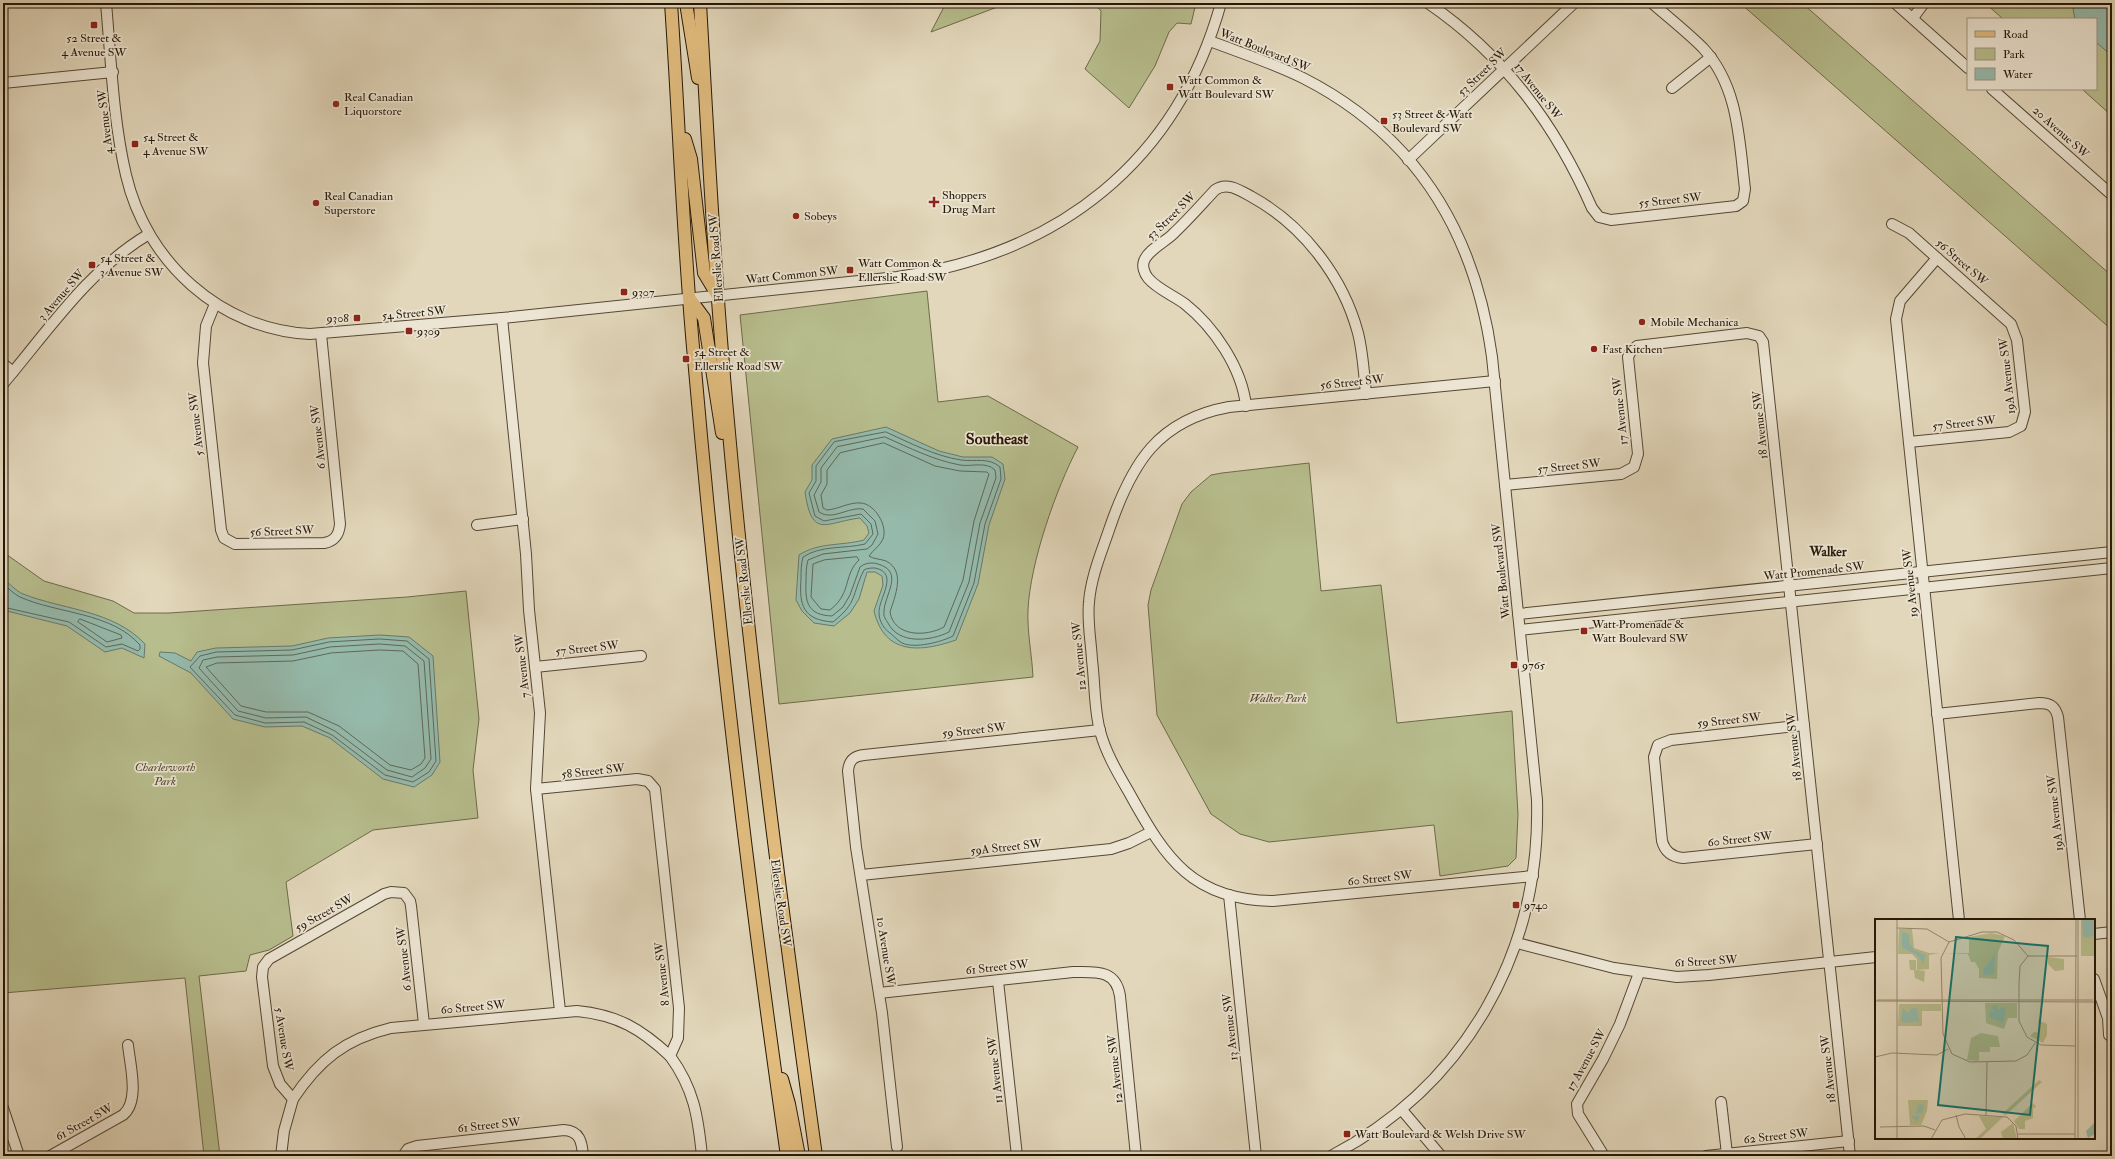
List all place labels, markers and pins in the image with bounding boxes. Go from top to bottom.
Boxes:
marker: 52 Street & 4 Avenue SW [89,20,99,30]
place label: 52 Street & 4 Avenue SW [61,31,127,60]
place label: Watt Common & Watt Boulevard SW [1177,73,1275,102]
marker: Watt Common & Watt Boulevard SW [1165,82,1175,92]
place label: Real Canadian Liquorstore [344,90,413,119]
marker: Real Canadian Liquorstore [331,99,341,109]
place label: 53 Street & Watt Boulevard SW [1392,107,1472,136]
marker: 53 Street & Watt Boulevard SW [1379,116,1389,126]
place label: 54 Street & 4 Avenue SW [143,130,209,159]
marker: 54 Street & 4 Avenue SW [130,139,140,149]
place label: Shoppers Drug Mart [942,188,996,217]
place label: Real Canadian Superstore [324,189,393,218]
marker: Shoppers Drug Mart [929,197,939,207]
marker: Real Canadian Superstore [311,198,321,208]
place label: Sobeys [804,209,837,224]
marker: Sobeys [791,211,801,221]
place label: 54 Street & 3 Avenue SW [100,251,164,280]
place label: Watt Common & Ellerslie Road SW [857,256,947,285]
marker: 54 Street & 3 Avenue SW [87,260,97,270]
marker: Watt Common & Ellerslie Road SW [845,265,855,275]
place label: 9307 [631,285,655,300]
marker: 9307 [619,287,629,297]
place label: 9308 [325,311,349,326]
marker: 9308 [352,313,362,323]
place label: Mobile Mechanica [1650,315,1739,330]
marker: Mobile Mechanica [1637,317,1647,327]
place label: 9309 [416,324,440,339]
marker: 9309 [404,326,414,336]
place label: Fast Kitchen [1602,342,1662,357]
marker: Fast Kitchen [1589,344,1599,354]
place label: 54 Street & Ellerslie Road SW [694,345,783,374]
marker: 54 Street & Ellerslie Road SW [681,354,691,364]
place label: Watt Promenade & Watt Boulevard SW [1591,617,1689,646]
marker: Watt Promenade & Watt Boulevard SW [1579,626,1589,636]
place label: 9765 [1521,658,1546,673]
marker: 9765 [1509,660,1519,670]
place label: 9740 [1523,898,1548,913]
marker: 9740 [1511,900,1521,910]
place label: Watt Boulevard & Welsh Drive SW [1354,1127,1527,1142]
marker: Watt Boulevard & Welsh Drive SW [1342,1129,1352,1139]

